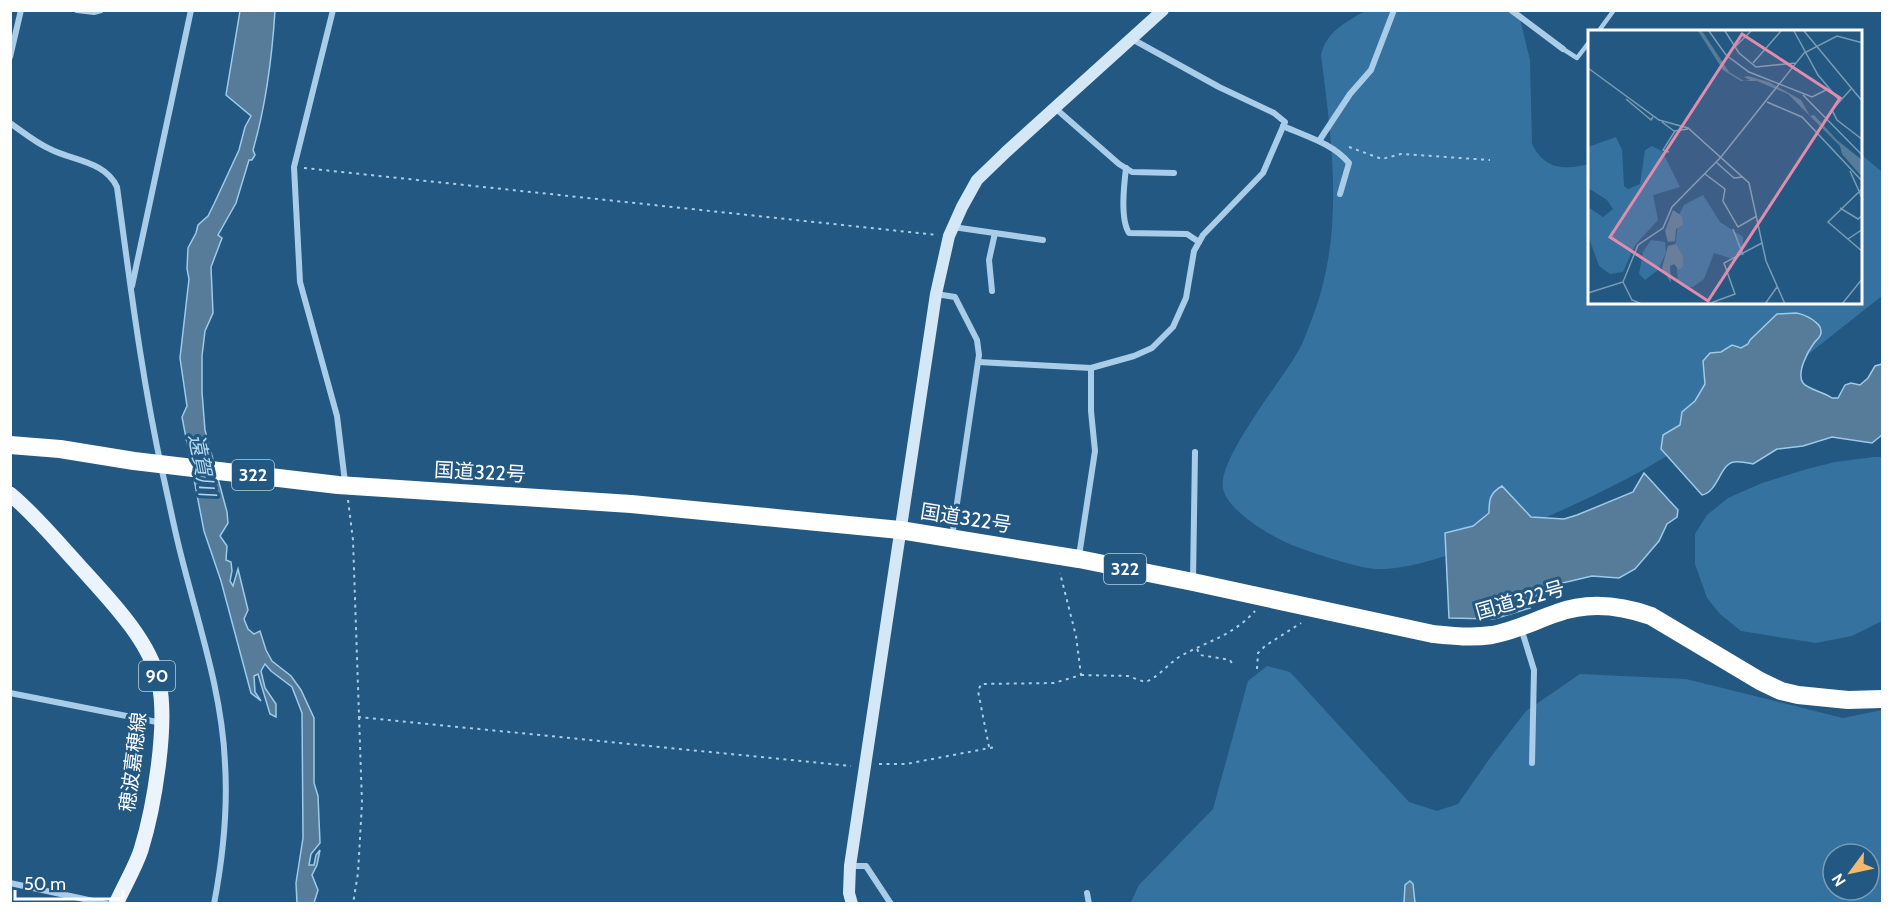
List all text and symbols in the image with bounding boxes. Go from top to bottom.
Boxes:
inset map [1588,30,1863,304]
water label: 遠賀川 [184,432,221,500]
street label: 国道322号 [434,458,526,486]
road number: 322 [232,460,274,490]
street label: 国道322号 [919,499,1013,537]
road number: 322 [1104,554,1146,584]
street label: 国道322号 [1473,576,1567,624]
road number: 90 [139,661,175,691]
street label: 穂波嘉穂線 [115,711,151,813]
north arrow [1821,842,1881,902]
scale bar [15,863,123,901]
text: N [1828,870,1850,890]
text: 50 m [24,873,66,895]

